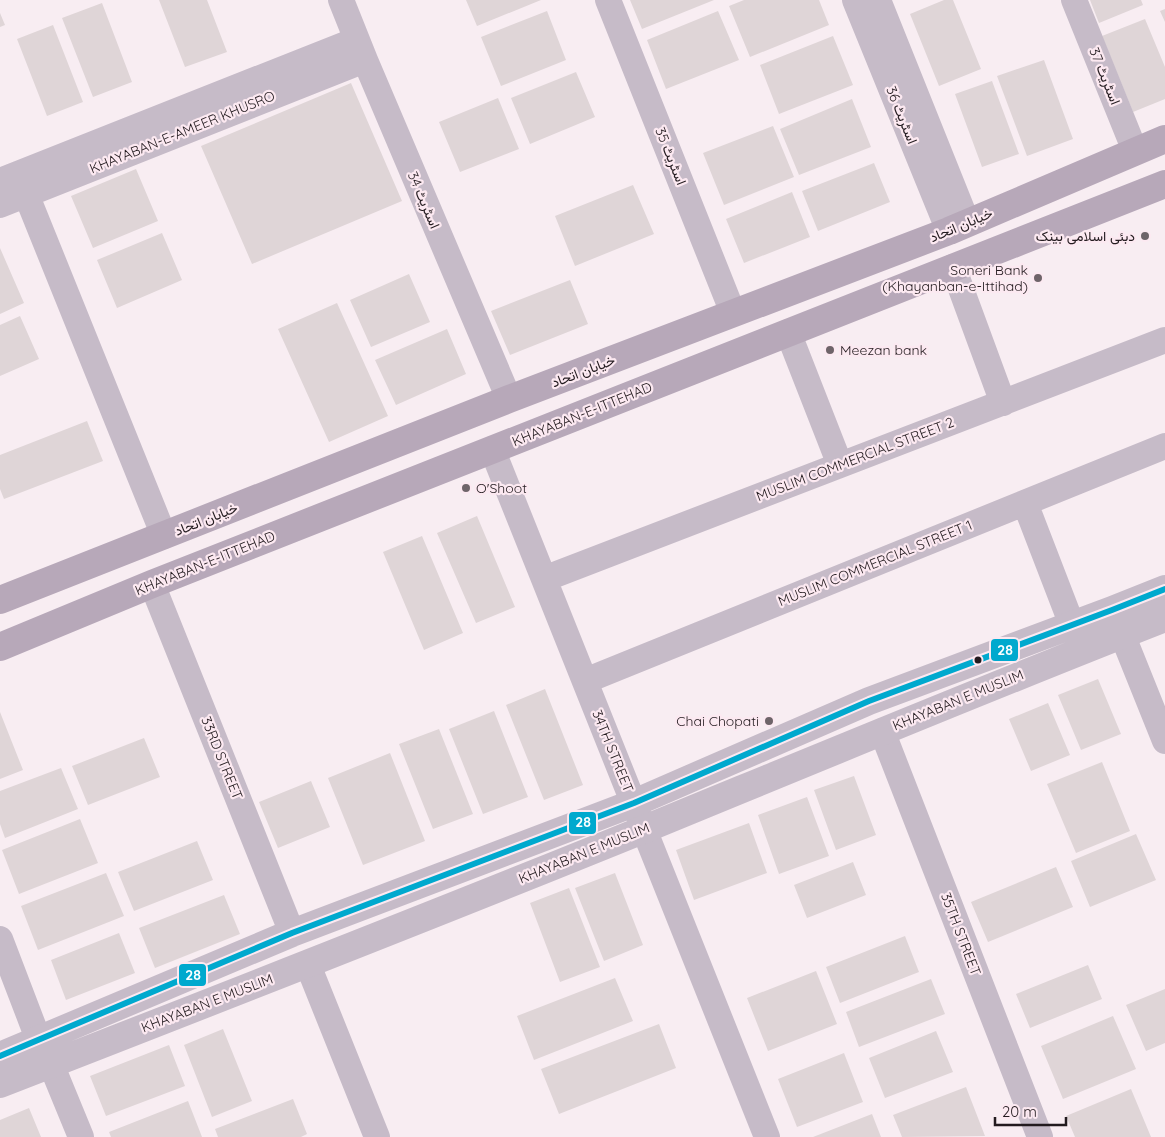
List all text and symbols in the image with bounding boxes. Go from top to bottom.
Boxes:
street label: اسٹریٹ 37 [1085,45,1125,107]
street label: اسٹریٹ 36 [882,84,922,146]
street label: KHAYABAN-E-AMEER KHUSRO [87,86,278,178]
street label: اسٹریٹ 35 [651,125,691,187]
street label: اسٹریٹ 34 [404,169,444,231]
street label: خیابان اتحاد [927,204,995,246]
place label: دبئی اسلامی بینک [1036,227,1135,245]
marker: دبئی اسلامی بینک [1139,230,1151,242]
place label: Soneri Bank (Khayanban-e-Ittihad) [882,261,1028,295]
marker: Soneri Bank (Khayanban-e-Ittihad) [1032,272,1044,284]
place label: Meezan bank [840,341,927,359]
marker: Meezan bank [824,344,836,356]
street label: خیابان اتحاد [549,351,617,391]
street label: KHAYABAN-E-ITTEHAD [509,378,655,450]
street label: MUSLIM COMMERCIAL STREET 2 [754,413,957,505]
place label: O'Shoot [476,479,527,497]
marker: O'Shoot [460,482,472,494]
street label: خیابان اتحاد [172,498,240,540]
street label: MUSLIM COMMERCIAL STREET 1 [775,516,975,610]
street label: KHAYABAN-E-ITTEHAD [132,527,278,599]
line badge: 28 [990,638,1019,662]
text: 28 [997,641,1013,659]
unlabelled marker [973,655,983,665]
street label: KHAYABAN E MUSLIM [890,665,1026,735]
street label: 34TH STREET [588,707,638,795]
place label: Chai Chopati [676,712,759,730]
street label: 33RD STREET [197,714,247,802]
marker: Chai Chopati [763,715,775,727]
line badge: 28 [568,811,597,835]
text: 28 [575,813,591,831]
street label: KHAYABAN E MUSLIM [516,818,652,888]
street label: 35TH STREET [937,890,985,978]
line badge: 28 [178,963,207,987]
text: 28 [185,966,201,984]
street label: KHAYABAN E MUSLIM [138,970,276,1036]
scale bar [995,1094,1066,1126]
text: 20 m [1002,1102,1037,1121]

